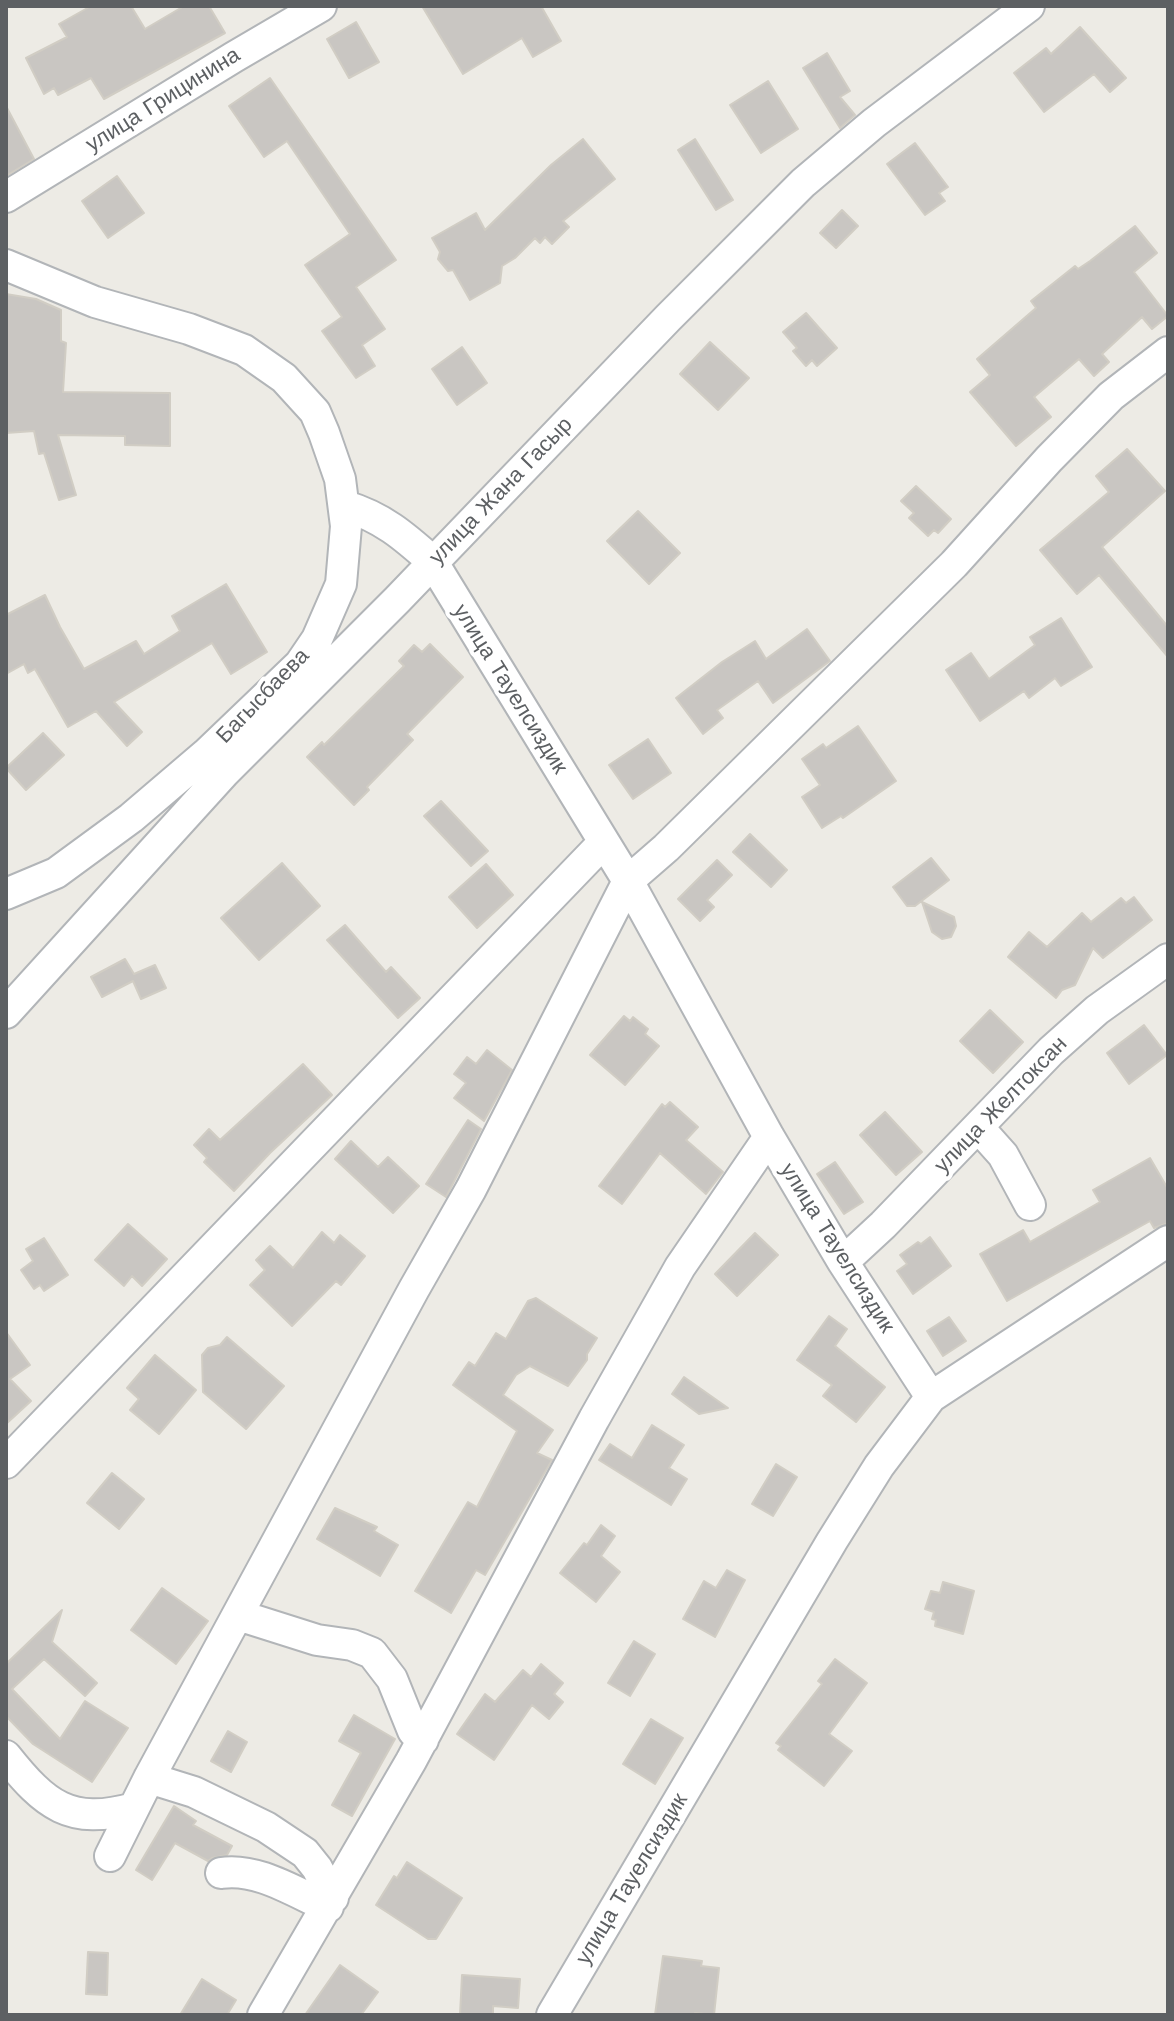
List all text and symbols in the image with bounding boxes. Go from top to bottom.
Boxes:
street label: улица Грицинина [81,42,245,158]
street label: улица Жана Гасыр [424,412,578,570]
street label: улица Тауелсиздик [447,599,573,779]
street label: Багысбаева [211,643,315,749]
street label: улица Желтоксан [929,1031,1073,1179]
street label: улица Тауелсиздик [774,1158,900,1338]
street label: улица Тауелсиздик [570,1789,694,1969]

